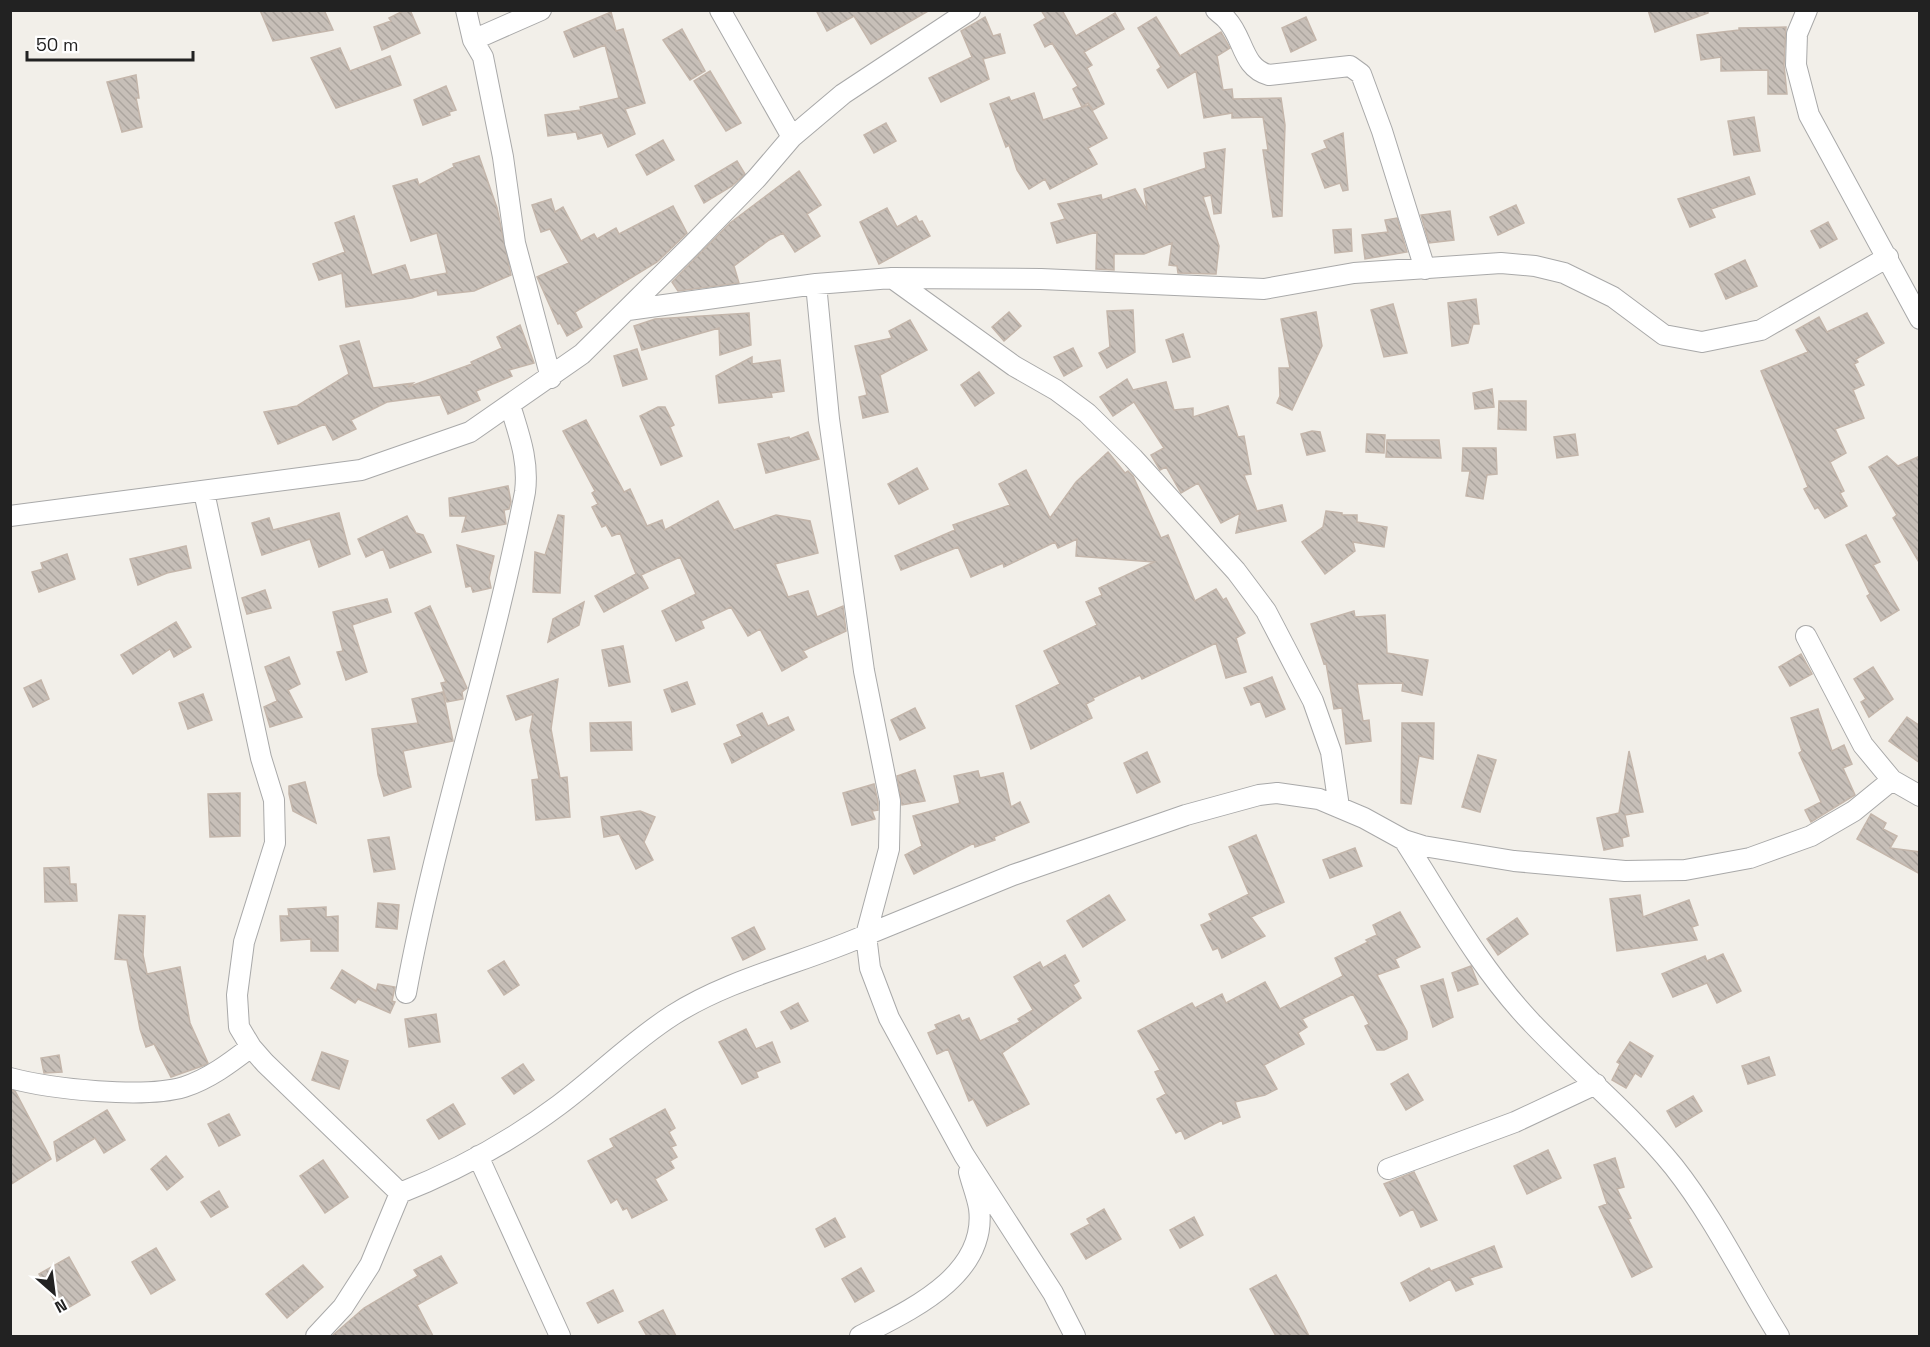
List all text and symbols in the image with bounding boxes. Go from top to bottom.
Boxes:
scale bar [27,24,194,62]
text: 50 m [36,33,78,56]
north arrow [24,1263,84,1323]
text: N [51,1294,70,1318]

